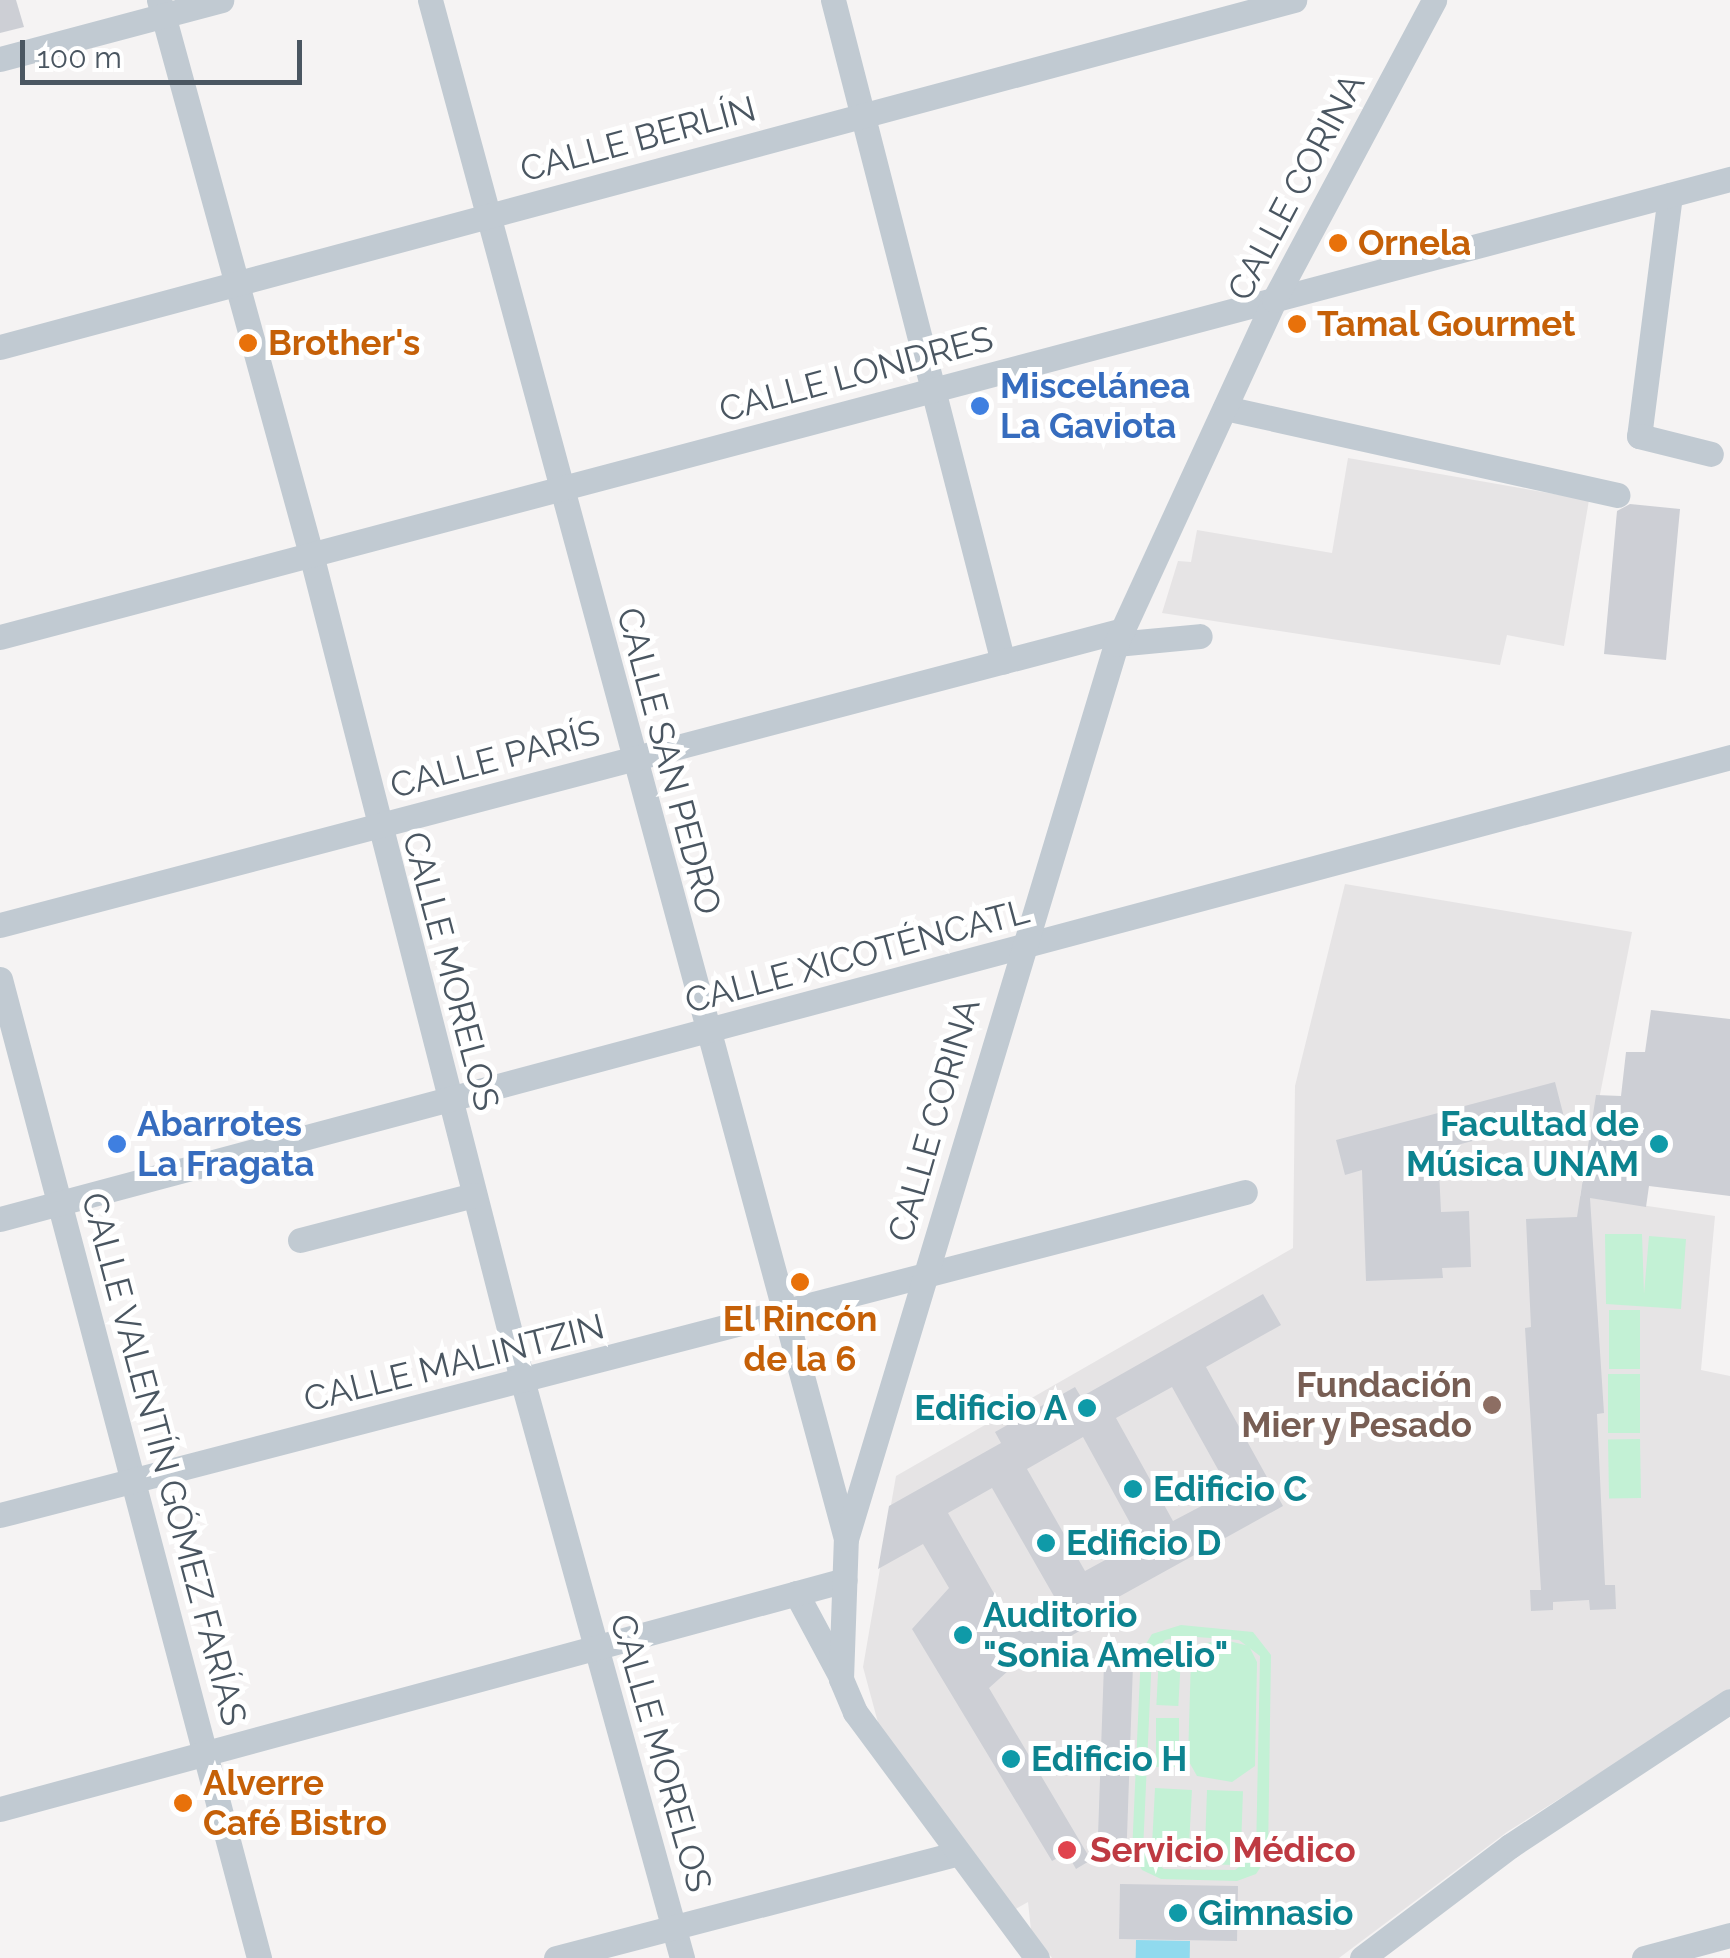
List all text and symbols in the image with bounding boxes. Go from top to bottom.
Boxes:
scale bar [25,20,308,82]
text: 100 m [37,40,122,75]
street label: CALLE CORINA [1219,67,1373,307]
street label: CALLE BERLÍN [516,87,760,191]
place label: Ornela [1358,222,1471,264]
marker: Ornela [1327,232,1349,254]
place label: Tamal Gourmet [1317,303,1576,345]
marker: Tamal Gourmet [1286,313,1308,335]
street label: CALLE LONDRES [715,317,997,431]
place label: Brother's [268,322,420,364]
marker: Brother's [237,332,259,354]
place label: Miscelánea La Gaviota [1000,365,1190,447]
marker: Miscelánea La Gaviota [969,395,991,417]
street label: CALLE SAN PEDRO [608,603,730,919]
street label: CALLE PARÍS [386,711,604,807]
street label: CALLE MORELOS [394,827,508,1115]
street label: CALLE XICOTÉNCATL [680,890,1034,1022]
street label: CALLE CORINA [879,994,989,1246]
place label: Abarrotes La Fragata [137,1103,314,1185]
place label: Facultad de Música UNAM [1406,1103,1639,1185]
marker: Abarrotes La Fragata [106,1133,128,1155]
marker: Facultad de Música UNAM [1648,1133,1670,1155]
street label: CALLE VALENTÍN GÓMEZ FARÍAS [72,1187,256,1731]
marker: El Rincón de la 6 [789,1271,811,1293]
place label: El Rincón de la 6 [722,1298,878,1380]
street label: CALLE MALINTZIN [300,1305,608,1421]
place label: Fundación Mier y Pesado [1239,1364,1472,1446]
place label: Edificio A [913,1387,1067,1429]
marker: Fundación Mier y Pesado [1481,1394,1503,1416]
marker: Edificio A [1076,1397,1098,1419]
place label: Edificio C [1153,1468,1307,1510]
marker: Edificio C [1122,1478,1144,1500]
place label: Edificio D [1066,1522,1221,1564]
marker: Edificio D [1035,1532,1057,1554]
place label: Auditorio "Sonia Amelio" [983,1594,1229,1676]
street label: CALLE MORELOS [601,1610,721,1896]
marker: Auditorio "Sonia Amelio" [952,1624,974,1646]
place label: Edificio H [1031,1738,1187,1780]
marker: Edificio H [1000,1748,1022,1770]
place label: Alverre Café Bistro [203,1762,387,1844]
marker: Alverre Café Bistro [172,1792,194,1814]
place label: Servicio Médico [1090,1829,1356,1871]
marker: Servicio Médico [1054,1837,1080,1863]
place label: Gimnasio [1198,1892,1354,1934]
marker: Gimnasio [1167,1902,1189,1924]

